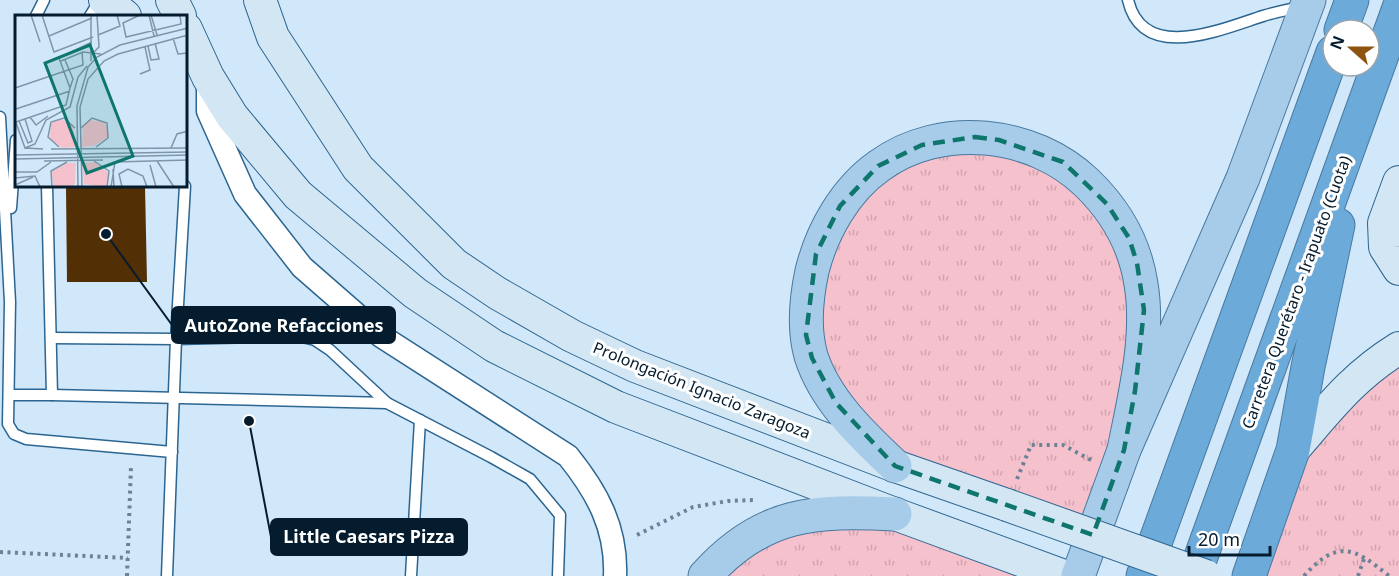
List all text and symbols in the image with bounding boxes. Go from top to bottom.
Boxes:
inset map [15,15,188,188]
north arrow [1321,18,1381,78]
text: N [1324,33,1350,53]
street label: Carretera Querétaro - Irapuato (Cuota) [1236,152,1356,432]
callout: AutoZone Refacciones [172,307,395,343]
text: AutoZone Refacciones [184,313,384,337]
street label: Prolongación Ignacio Zaragoza [590,336,814,444]
callout: Little Caesars Pizza [271,519,467,555]
scale bar [1189,519,1270,557]
text: Little Caesars Pizza [283,524,455,548]
text: 20 m [1198,527,1240,551]

